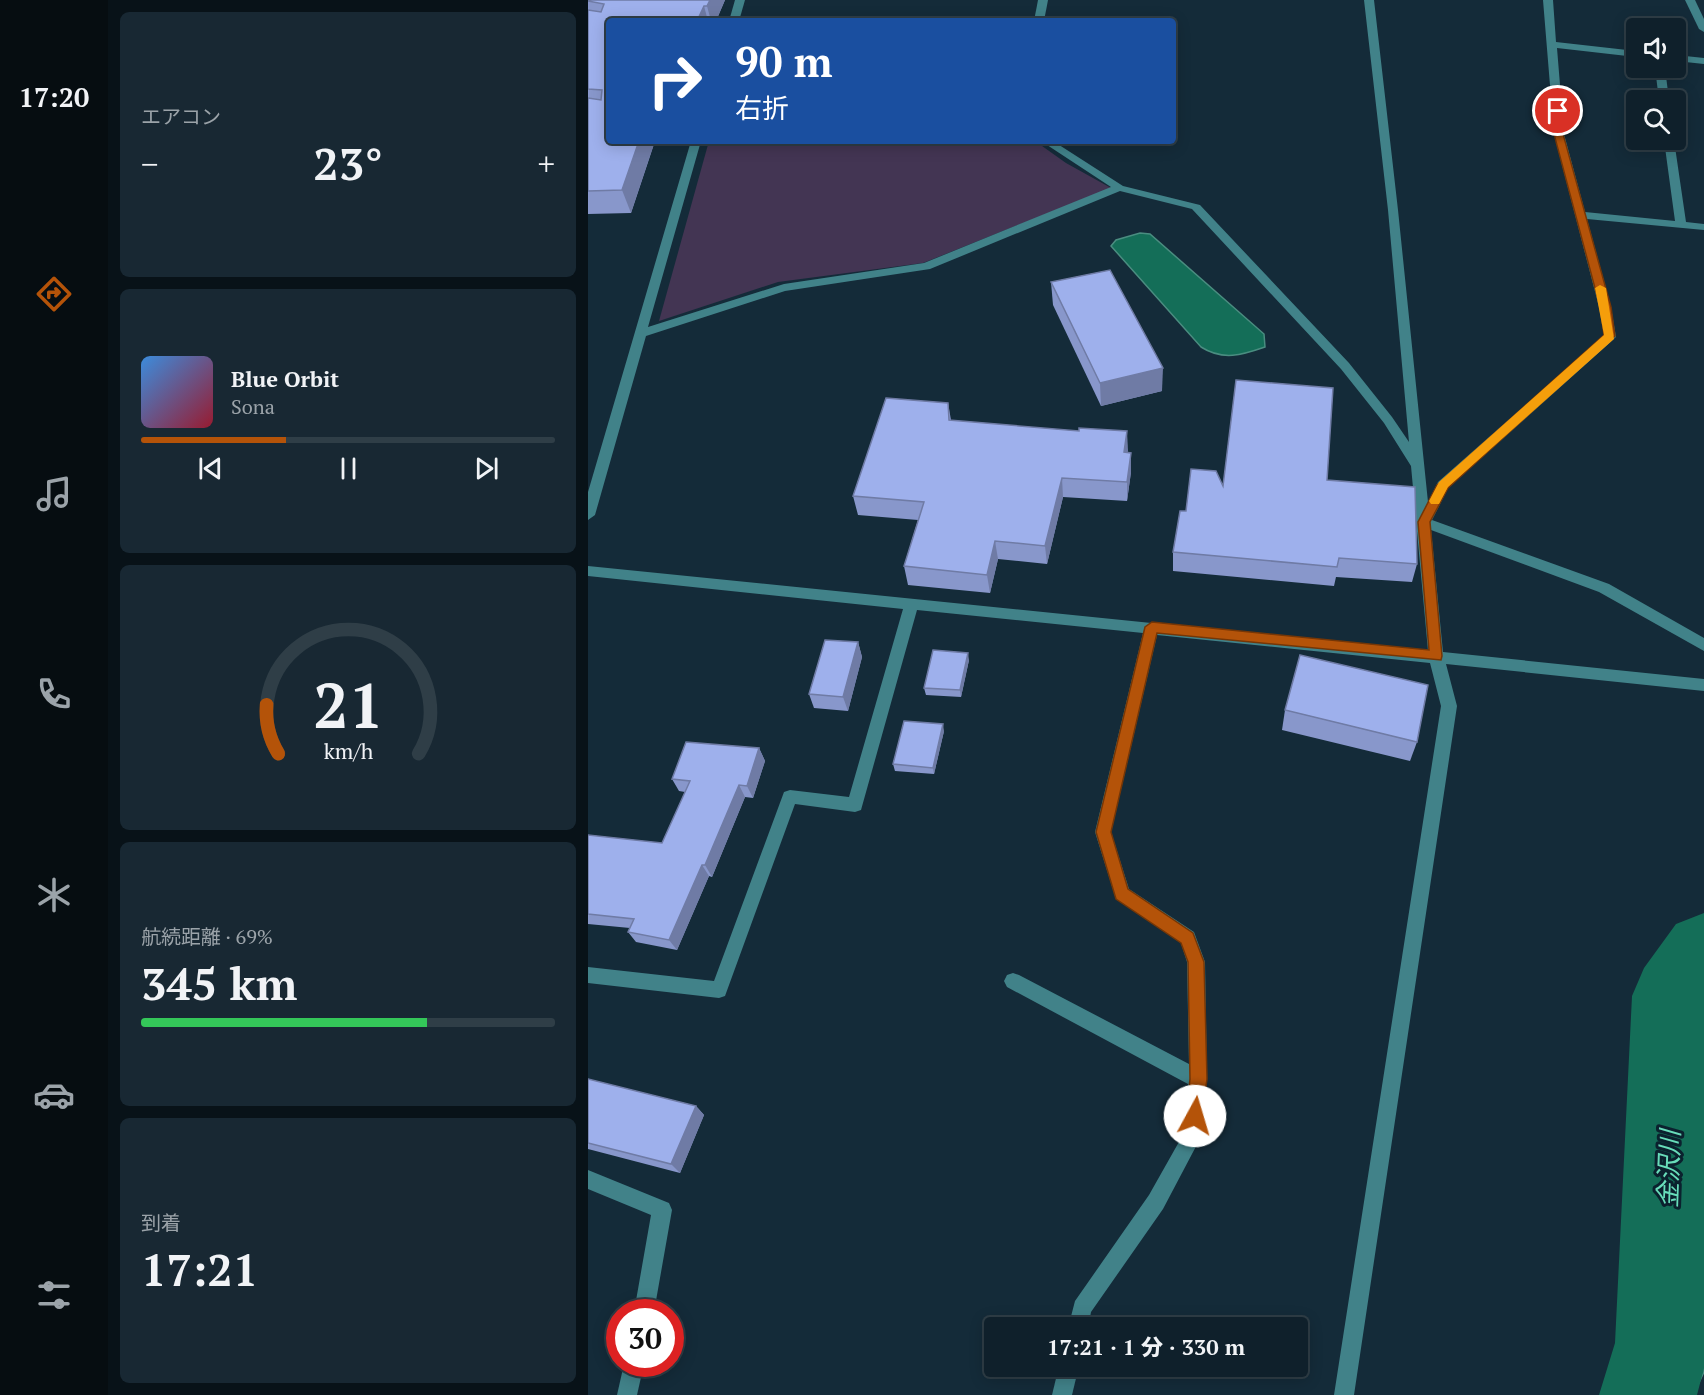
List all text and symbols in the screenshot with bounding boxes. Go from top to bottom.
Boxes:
map controls [1626,18,1686,150]
button: sound [1626,18,1686,78]
text: 90 m [735,33,833,89]
icon: right [636,42,714,120]
text: 17:20 [19,79,89,115]
pin [1532,85,1583,136]
text: 右折 [735,90,789,126]
button: search [1626,90,1686,150]
icon: arrive [1541,94,1574,127]
text: エアコン [141,103,221,130]
text: 23° [313,133,383,193]
text: − [141,142,159,185]
text: + [537,142,555,185]
icon: directions [33,273,75,315]
text: Blue Orbit [231,364,339,393]
text: Sona [231,393,275,420]
icon: previous [194,452,227,485]
icon: pause [332,452,365,485]
icon: next [470,452,503,485]
icon: music [33,473,75,515]
text: 21 [313,664,383,747]
icon: phone [33,673,75,715]
text: km/h [323,738,373,766]
icon: climate [33,874,75,916]
text: 航続距離 · 69% [141,923,273,950]
text: 345 km [141,953,297,1013]
icon: car [33,1074,75,1116]
position arrow [1163,1084,1227,1148]
water label: 金沢川 [1650,1126,1686,1209]
text: 到着 [141,1209,181,1236]
text: 17:21 [141,1239,258,1299]
icon: filters [33,1274,75,1316]
speed limit sign: 30 [606,1299,684,1377]
text: 17:21 · 1 分 · 330 m [1047,1332,1245,1361]

